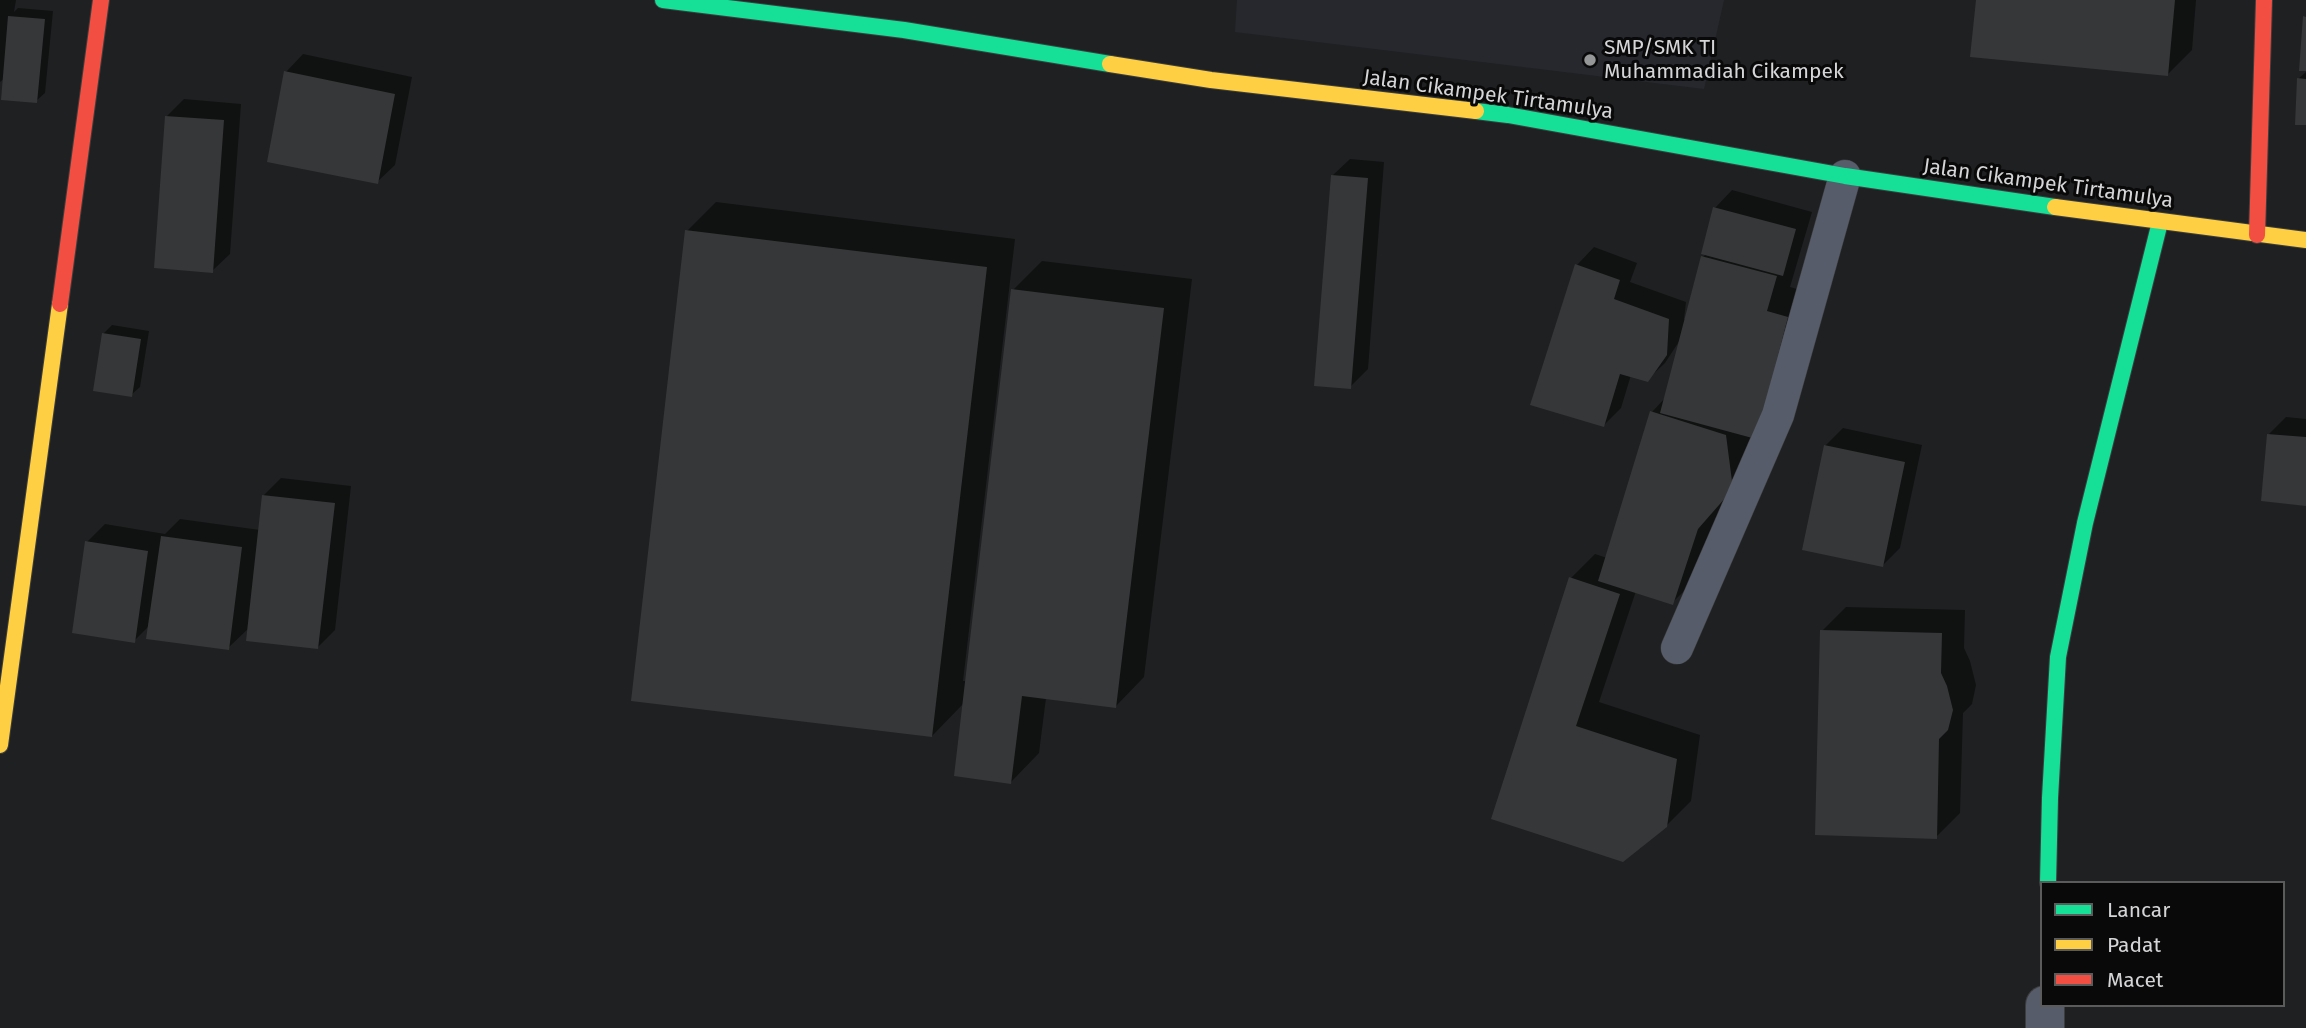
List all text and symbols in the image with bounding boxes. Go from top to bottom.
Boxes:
place label: SMP/SMK TI Muhammadiah Cikampek [1604,35,1844,85]
marker: SMP/SMK TI Muhammadiah Cikampek [1582,52,1598,68]
street label: Jalan Cikampek Tirtamulya [1361,65,1615,125]
street label: Jalan Cikampek Tirtamulya [1921,154,2175,214]
legend [2040,881,2285,1007]
text: Lancar [2107,897,2170,923]
text: Padat [2107,932,2161,958]
text: Macet [2107,967,2163,993]

